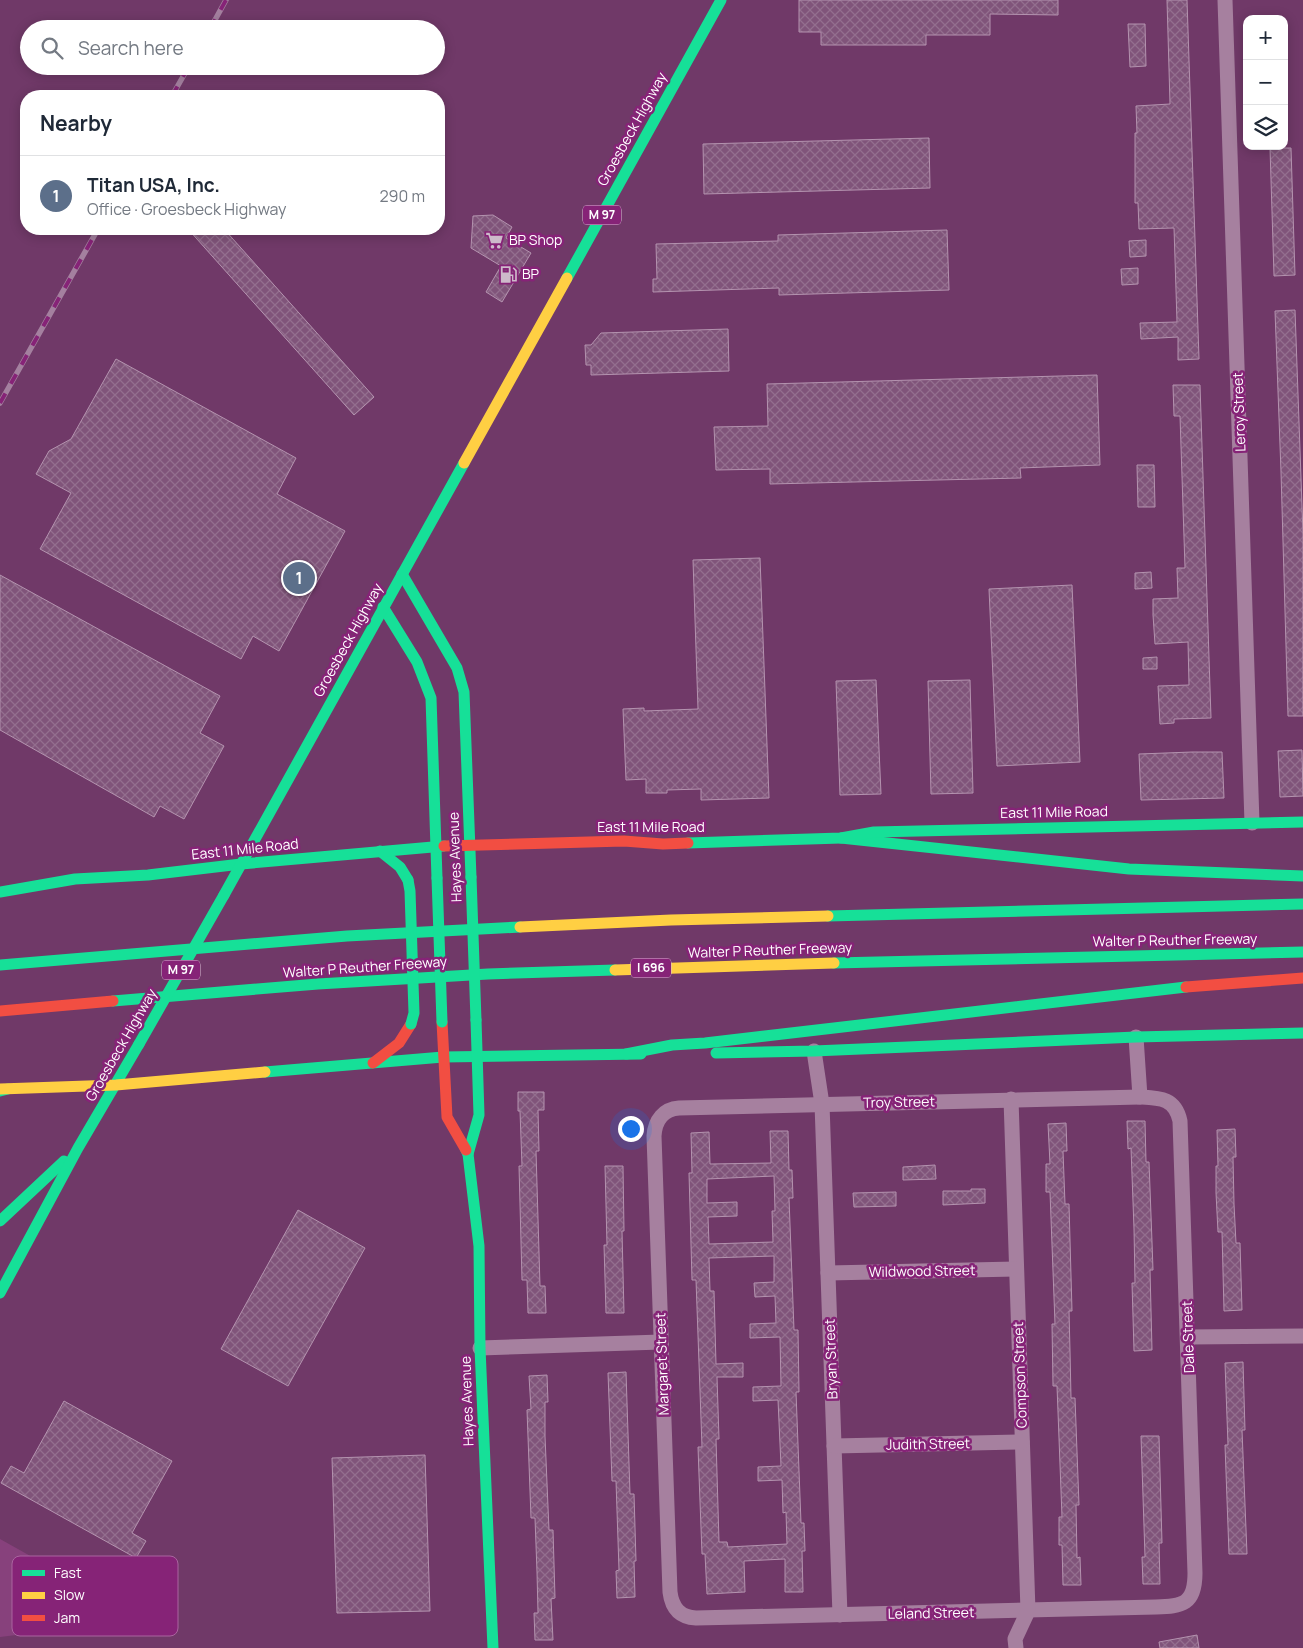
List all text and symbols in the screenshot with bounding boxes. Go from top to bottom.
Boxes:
map controls [1243,15,1288,150]
button: + [1243,15,1288,60]
search box [20,20,445,75]
icon: search [38,34,66,62]
text: Search here [78,35,184,61]
button: − [1243,60,1288,105]
street label: Groesbeck Highway [592,68,671,189]
button: layers [1243,105,1288,150]
text: Nearby [40,109,112,137]
text: Titan USA, Inc. [87,172,220,198]
text: 1 [52,185,60,207]
text: 290 m [379,185,425,207]
text: Office · Groesbeck Highway [87,198,286,220]
road number: M 97 [583,206,621,224]
supermarket icon: BP Shop [485,230,505,250]
place label: BP Shop [509,230,562,249]
fuel station icon: BP [498,264,518,284]
place label: BP [522,264,540,283]
street label: Leroy Street [1228,372,1249,452]
pin: 1 [283,559,315,597]
street label: Groesbeck Highway [308,579,387,700]
street label: East 11 Mile Road [1000,801,1108,822]
street label: Hayes Avenue [443,812,466,902]
street label: East 11 Mile Road [597,817,705,836]
street label: East 11 Mile Road [190,833,299,864]
street label: Walter P Reuther Freeway [1093,929,1258,950]
street label: Walter P Reuther Freeway [687,937,853,962]
street label: Walter P Reuther Freeway [282,951,448,982]
road number: I 696 [631,958,671,978]
road number: M 97 [162,960,200,980]
street label: Groesbeck Highway [81,984,161,1105]
street label: Troy Street [863,1091,935,1112]
your location [618,1116,644,1142]
street label: Wildwood Street [868,1260,976,1281]
street label: Dale Street [1177,1300,1198,1374]
street label: Margaret Street [650,1312,673,1416]
street label: Bryan Street [820,1318,841,1400]
street label: Compson Street [1008,1321,1031,1428]
street label: Hayes Avenue [455,1356,478,1446]
street label: Judith Street [886,1433,971,1454]
legend [12,1556,178,1636]
text: Fast [54,1563,82,1582]
text: Slow [54,1585,85,1604]
street label: Leland Street [887,1602,975,1623]
text: Jam [54,1608,80,1627]

